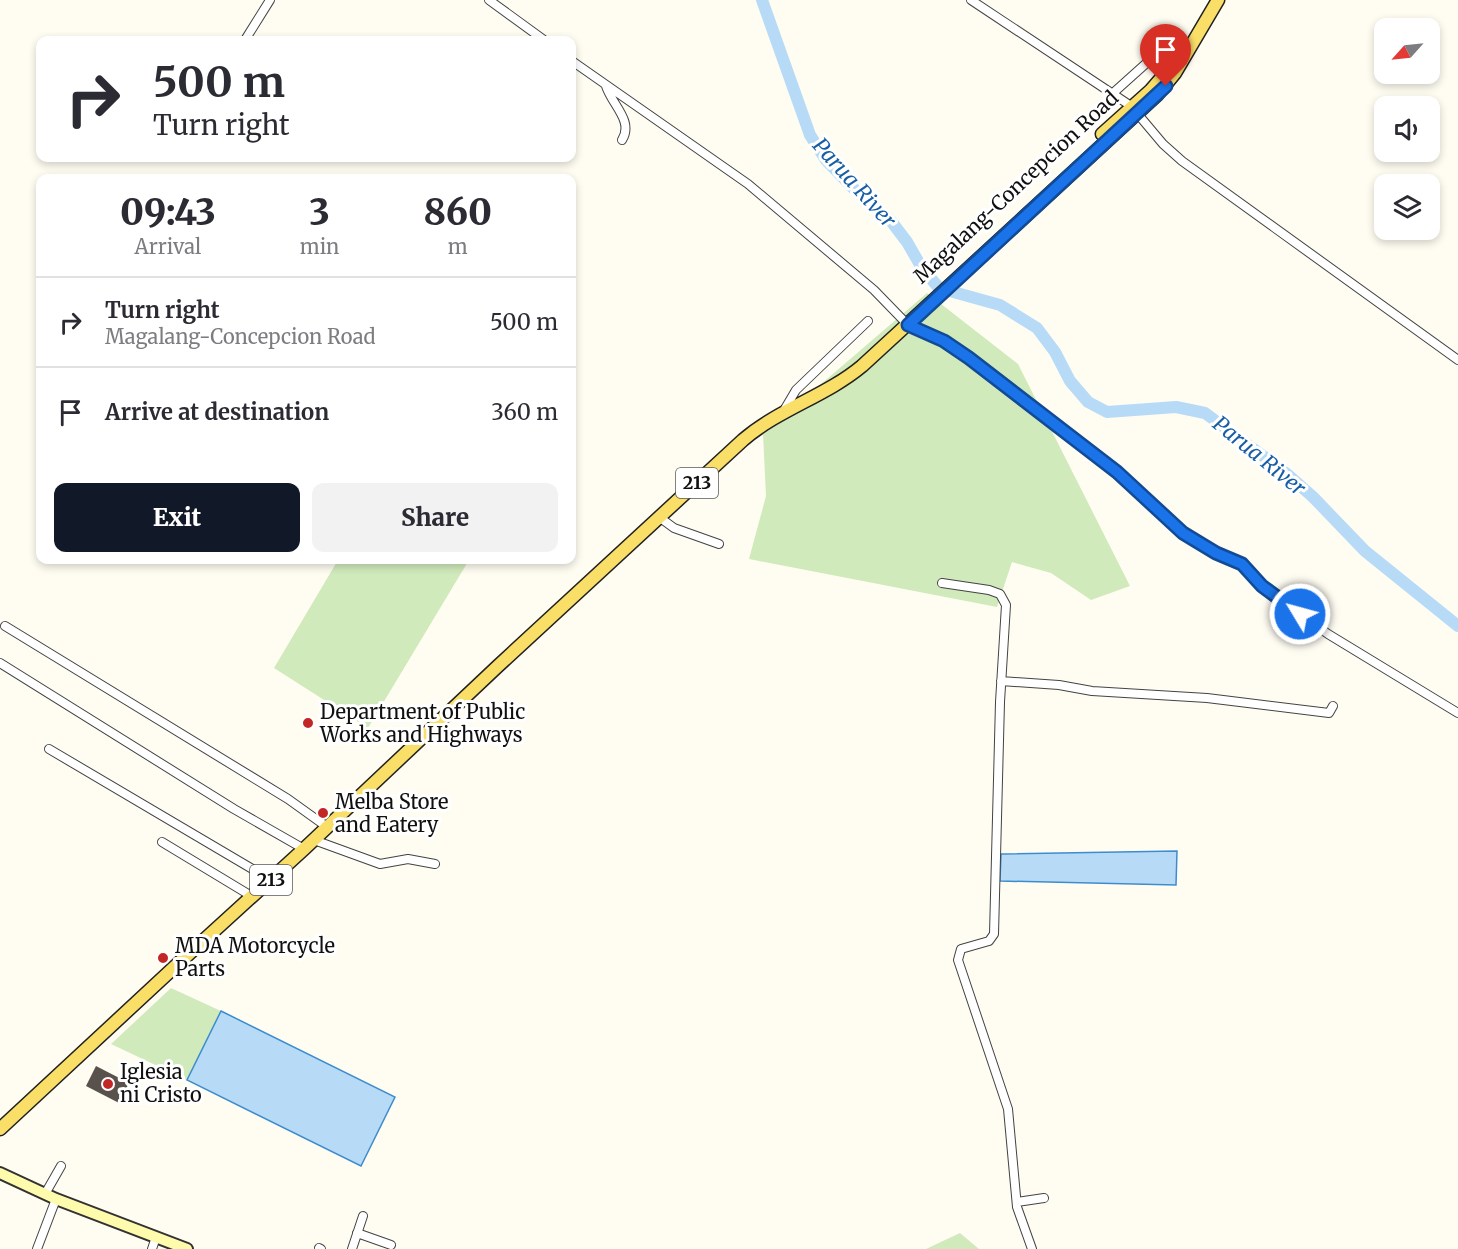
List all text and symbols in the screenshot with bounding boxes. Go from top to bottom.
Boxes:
north arrow [1374,18,1440,84]
map controls [1374,18,1440,240]
pin [1140,24,1191,86]
icon: arrive [1149,33,1182,66]
text: 500 m [153,56,285,108]
icon: right [54,60,132,138]
street label: Magalang-Concepcion Road [908,85,1123,288]
button: sound [1374,96,1440,162]
text: Turn right [153,108,290,142]
water label: Parua River [807,132,902,234]
button: layers [1374,174,1440,240]
text: 09:43 [120,190,216,235]
text: 3 [309,190,330,235]
text: 860 [423,190,492,235]
text: Arrival [135,234,201,259]
text: min [300,234,339,259]
text: m [448,234,468,259]
text: Turn right [105,296,219,324]
icon: right [54,306,87,339]
text: 500 m [490,308,558,336]
text: Magalang-Concepcion Road [105,324,376,349]
icon: arrive [54,396,87,429]
text: Arrive at destination [105,398,329,426]
text: 360 m [491,398,558,426]
water label: Parua River [1207,410,1312,502]
road number: 213 [676,468,718,498]
button: Exit [54,483,300,552]
button: Share [312,483,558,552]
position arrow [1268,582,1332,646]
place label: Department of Public Works and Highways [319,699,525,747]
marker: Department of Public Works and Highways [301,716,315,730]
place label: Melba Store and Eatery [335,789,448,837]
marker: Melba Store and Eatery [316,806,330,820]
road number: 213 [250,865,292,895]
place label: MDA Motorcycle Parts [175,933,335,981]
marker: MDA Motorcycle Parts [156,951,170,965]
place label: Iglesia ni Cristo [120,1059,202,1107]
marker: Iglesia ni Cristo [101,1077,115,1091]

